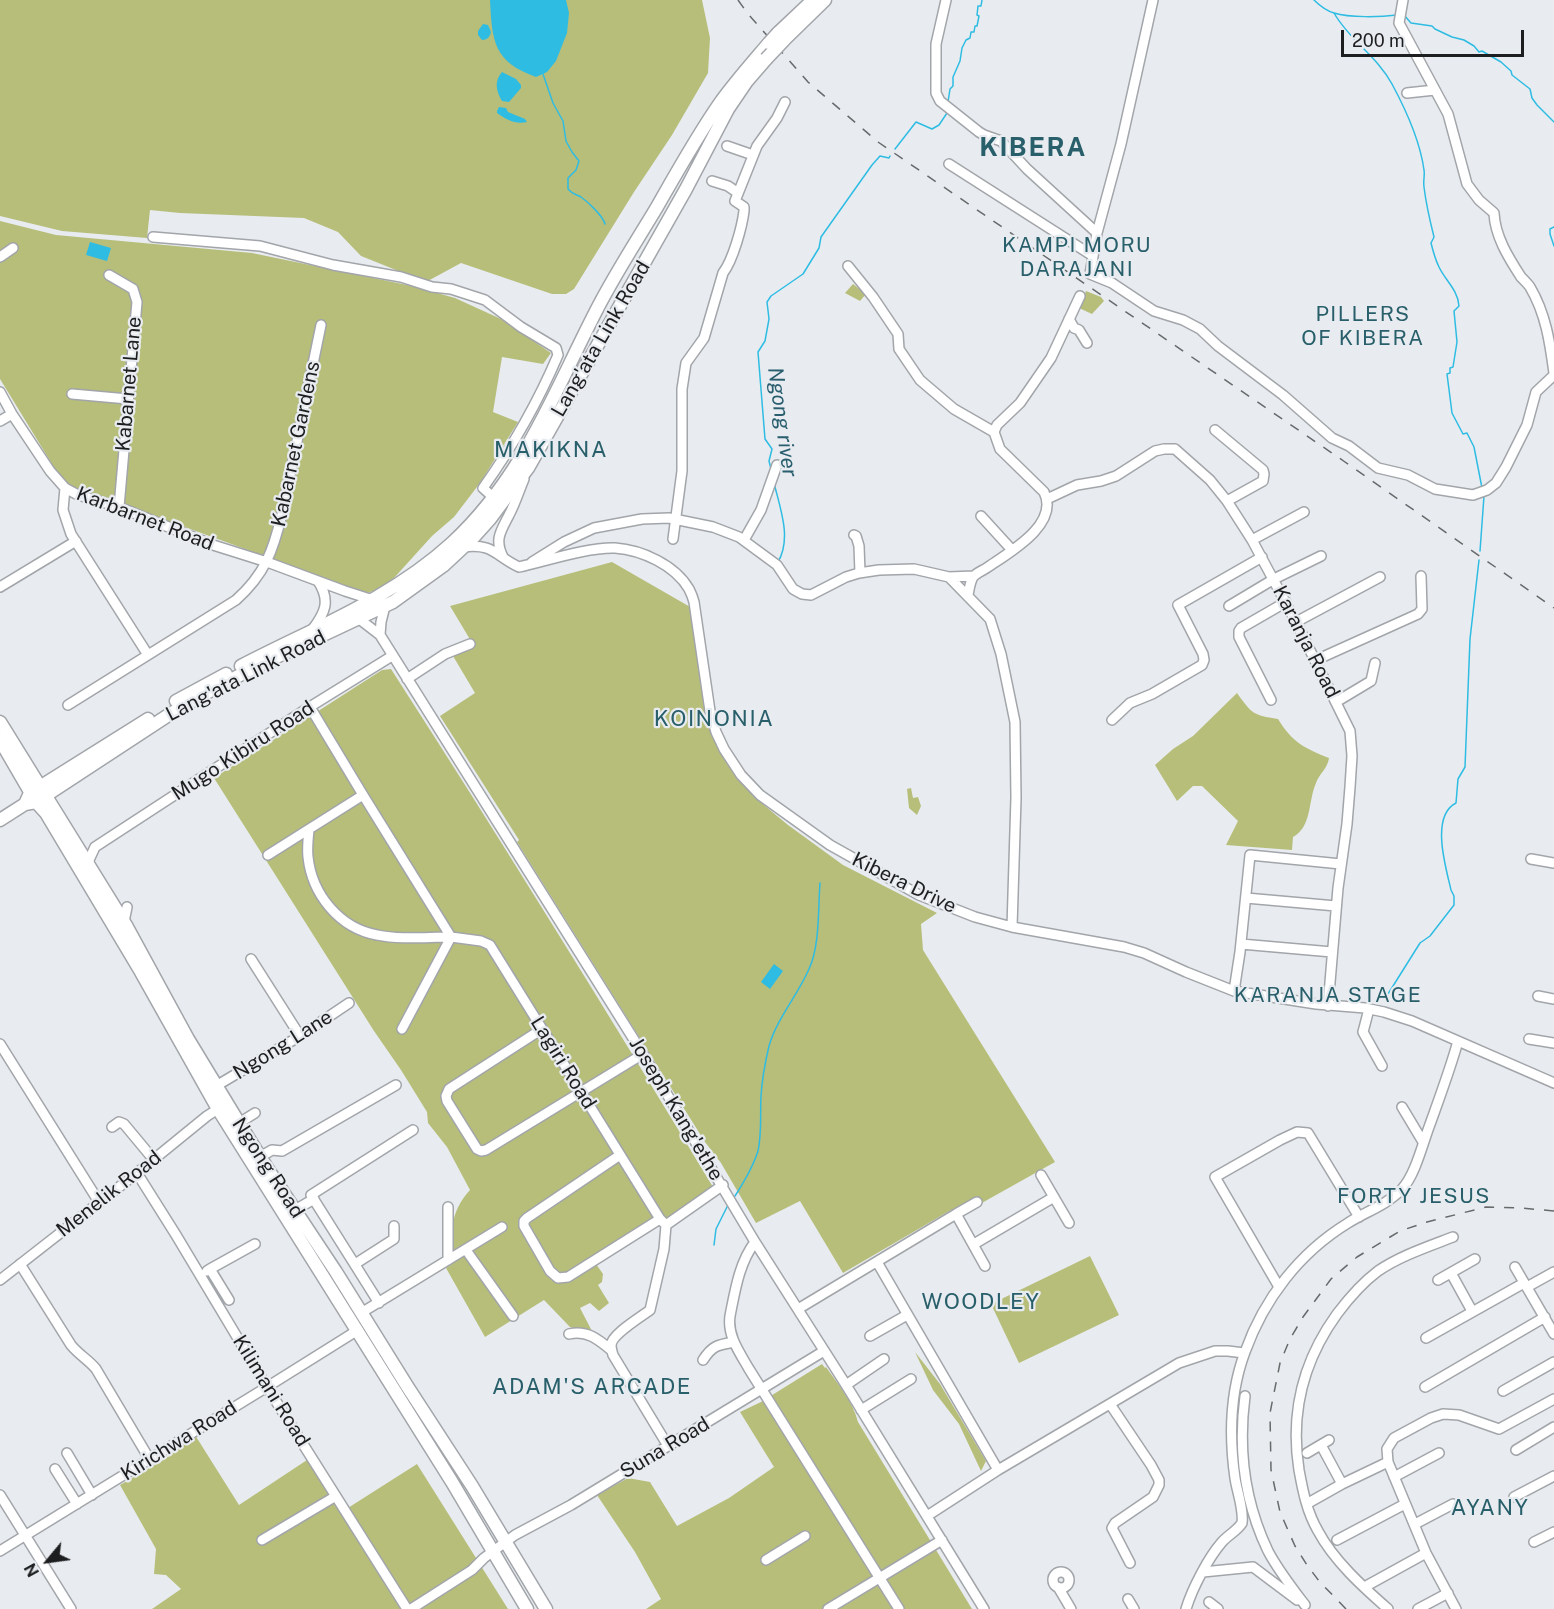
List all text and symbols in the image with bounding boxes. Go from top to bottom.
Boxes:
scale bar [1344,18,1527,56]
text: 200 m [1352,30,1405,51]
district label: KIBERA [979,132,1087,164]
district label: KAMPI MORU DARAJANI [1002,233,1152,283]
street label: Lang'ata Link Road [547,257,655,421]
district label: PILLERS OF KIBERA [1301,302,1425,352]
street label: Kabarnet Lane [111,316,147,452]
street label: Kabarnet Gardens [267,359,325,529]
water label: Ngong river [762,366,802,478]
district label: MAKIKNA [494,437,608,463]
street label: Karbarnet Road [73,482,217,556]
street label: Karanja Road [1267,582,1345,702]
street label: Lang'ata Link Road [162,625,330,727]
street label: Mugo Kibiru Road [167,696,319,806]
district label: KOINONIA [654,706,774,732]
street label: Kibera Drive [848,847,960,919]
district label: KARANJA STAGE [1234,983,1422,1009]
street label: Ngong Lane [229,1005,337,1085]
street label: Lagiri Road [525,1012,601,1114]
street label: Joseph Kang'ethe [624,1033,728,1185]
street label: Ngong Road [227,1113,309,1223]
street label: Menelik Road [52,1146,166,1242]
district label: FORTY JESUS [1337,1184,1491,1210]
district label: WOODLEY [922,1289,1040,1315]
street label: Kilimani Road [227,1331,315,1451]
district label: ADAM'S ARCADE [492,1374,692,1400]
street label: Kirichwa Road [117,1396,241,1486]
street label: Suna Road [616,1412,714,1484]
district label: AYANY [1451,1495,1529,1521]
north arrow [18,1531,78,1591]
text: N [20,1560,43,1580]

